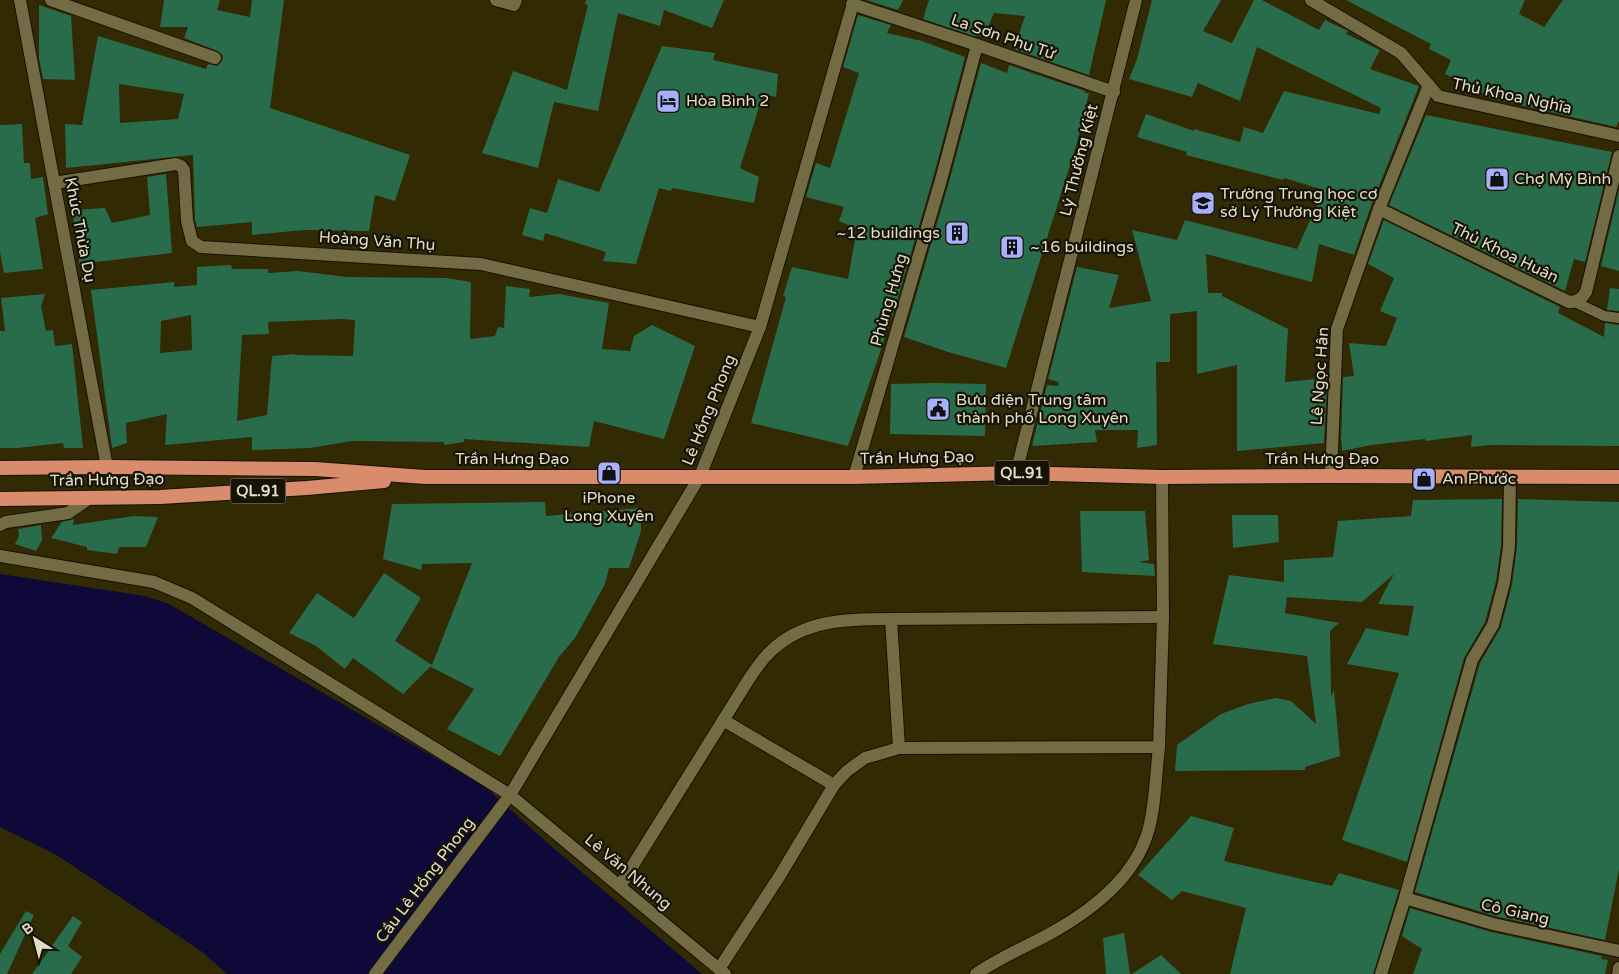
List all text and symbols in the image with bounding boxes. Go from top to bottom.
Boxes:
street label: La Sơn Phu Tử [948,10,1059,65]
street label: Thủ Khoa Nghĩa [1450,74,1574,118]
hotel icon: Hòa Bình 2 [655,88,681,114]
place label: Hòa Bình 2 [686,91,769,111]
street label: Lý Thường Kiệt [1055,102,1103,218]
shop icon: Chợ Mỹ Bình [1484,166,1510,192]
place label: Chợ Mỹ Bình [1514,169,1611,189]
street label: Khúc Thừa Dụ [60,176,100,284]
place label: Trường Trung học cơ sở Lý Thường Kiệt [1220,184,1378,222]
school or university icon: Trường Trung học cơ sở Lý Thường Kiệt [1190,190,1216,216]
street label: Thủ Khoa Huân [1448,218,1562,288]
building icon: ~12 buildings [944,220,970,246]
place label: ~12 buildings [836,223,940,243]
street label: Hoàng Văn Thụ [318,227,436,255]
building icon: ~16 buildings [999,234,1025,260]
place label: ~16 buildings [1030,237,1134,257]
street label: Phùng Hưng [866,251,912,349]
street label: Lê Ngọc Hân [1307,326,1333,426]
street label: Lê Hồng Phong [678,352,740,468]
place label: Bưu điện Trung tâm thành phố Long Xuyên [956,390,1128,428]
public building icon: Bưu điện Trung tâm thành phố Long Xuyên [925,396,951,422]
street label: Trần Hưng Đạo [860,447,974,469]
street label: Trần Hưng Đạo [455,449,569,469]
street label: Trần Hưng Đạo [1265,449,1379,469]
shop icon: iPhone Long Xuyên [596,460,622,486]
road number: QL.91 [994,460,1050,486]
shop icon: An Phước [1411,466,1437,492]
street label: Trần Hưng Đạo [50,469,164,491]
place label: An Phước [1442,469,1516,489]
road number: QL.91 [230,478,286,504]
place label: iPhone Long Xuyên [564,488,654,526]
street label: Cầu Lê Hồng Phong [371,813,479,947]
street label: Lê Văn Nhung [580,830,676,914]
street label: Cô Giang [1479,894,1551,930]
north arrow [10,914,60,964]
text: B [19,919,37,939]

